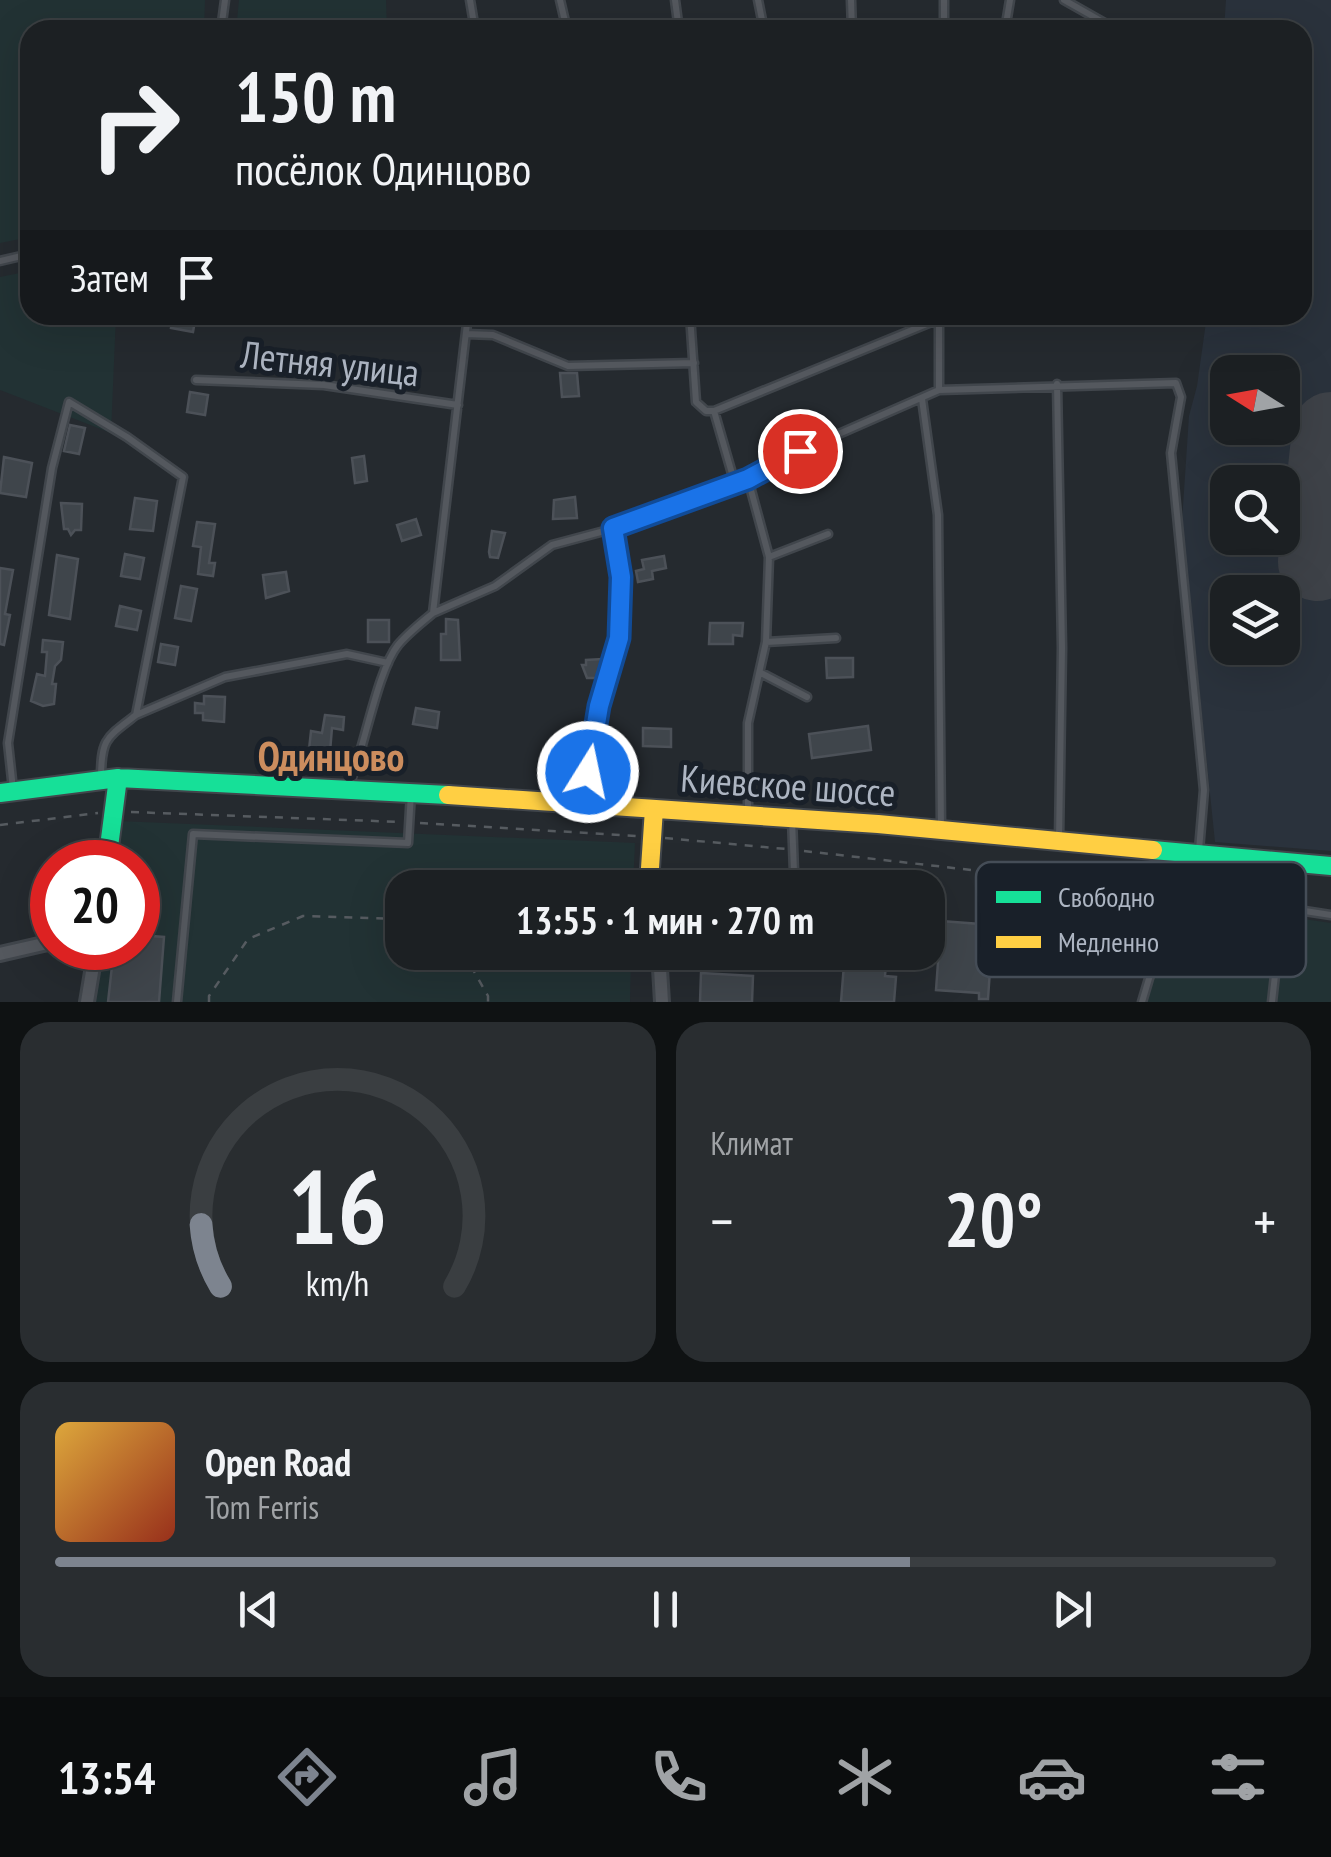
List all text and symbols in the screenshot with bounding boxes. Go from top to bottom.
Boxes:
text: 150 m [235,51,396,141]
icon: right [70,60,200,190]
text: посёлок Одинцово [235,139,531,197]
icon: arrive [169,250,224,305]
text: Затем [70,253,149,302]
street label: Летняя улица [238,329,422,396]
north arrow [1210,355,1300,445]
map controls [1210,355,1300,665]
pin [758,409,843,494]
icon: arrive [773,424,828,479]
button: search [1210,465,1300,555]
button: layers [1210,575,1300,665]
position arrow [536,720,640,824]
district label: Одинцово [258,730,404,782]
street label: Киевское шоссе [679,753,897,816]
speed limit sign: 20 [30,840,160,970]
legend [976,862,1306,977]
text: Свободно [1058,878,1155,915]
text: 13:55 · 1 мин · 270 m [516,895,814,944]
text: Медленно [1058,923,1159,960]
text: Климат [711,1122,793,1164]
text: 16 [288,1138,387,1273]
text: 20° [944,1171,1043,1268]
text: − [711,1185,733,1256]
text: + [1253,1185,1276,1256]
text: km/h [306,1260,369,1306]
text: Open Road [205,1437,351,1486]
text: Tom Ferris [205,1486,319,1528]
icon: previous [231,1582,286,1637]
icon: pause [638,1582,693,1637]
icon: next [1045,1582,1100,1637]
icon: directions [272,1742,342,1812]
icon: music [458,1742,528,1812]
icon: phone [644,1742,714,1812]
icon: climate [830,1742,900,1812]
icon: car [1017,1742,1087,1812]
icon: filters [1203,1742,1273,1812]
text: 13:54 [58,1748,155,1806]

